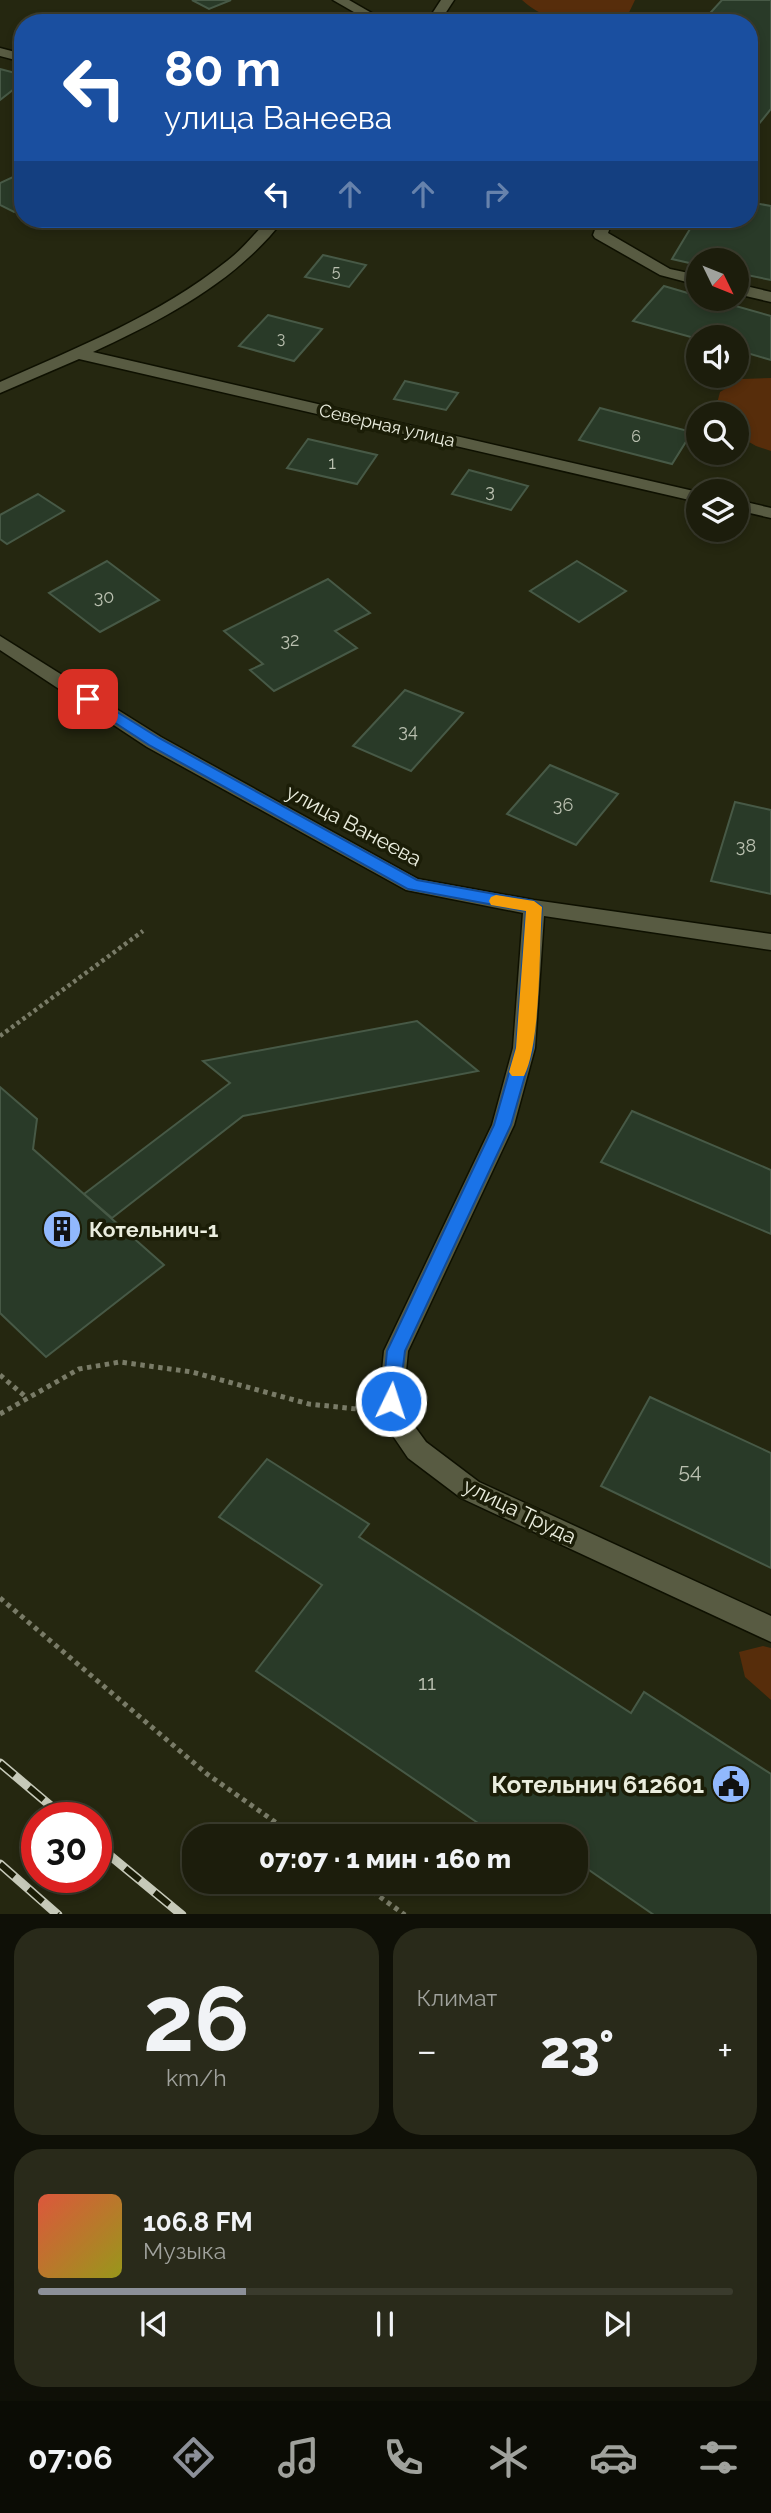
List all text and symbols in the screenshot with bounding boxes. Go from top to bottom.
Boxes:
text: 80 m [164,40,281,97]
icon: left [49,42,140,133]
text: улица Ванеева [164,99,392,136]
icon: left [258,175,296,213]
icon: ahead [331,175,369,213]
icon: ahead [404,175,442,213]
icon: right [477,175,515,213]
north arrow [686,248,749,312]
map controls [686,248,749,542]
house number: 5 [332,262,341,281]
button: sound [686,325,749,388]
house number: 3 [277,329,285,348]
street label: Северная улица [317,399,457,451]
button: search [686,402,749,465]
house number: 6 [631,427,641,446]
house number: 1 [328,452,336,473]
button: layers [686,479,749,542]
house number: 3 [485,480,495,501]
house number: 30 [94,586,114,607]
house number: 32 [281,629,300,650]
pin [58,669,118,729]
icon: arrive [69,680,107,718]
house number: 34 [398,720,418,741]
street label: улица Ванеева [282,779,426,871]
house number: 36 [553,794,573,815]
house number: 38 [736,835,756,856]
building icon: Котельнич-1 [41,1208,83,1250]
place label: Котельнич-1 [89,1217,218,1242]
position arrow [354,1364,428,1438]
house number: 54 [679,1458,701,1483]
street label: улица Труда [459,1473,581,1549]
house number: 11 [418,1670,436,1695]
public building icon: Котельнич 612601 [710,1763,752,1805]
place label: Котельнич 612601 [491,1770,704,1799]
speed limit sign: 30 [21,1802,112,1893]
text: 07:07 · 1 мин · 160 m [259,1844,511,1874]
text: 26 [143,1965,250,2072]
text: Климат [417,1984,497,2011]
text: 23° [540,2019,614,2080]
text: − [417,2028,437,2073]
text: + [717,2028,733,2073]
text: km/h [166,2064,227,2091]
text: 106.8 FM [143,2207,253,2237]
text: Музыка [143,2237,226,2264]
icon: previous [135,2305,173,2343]
icon: pause [366,2305,404,2343]
icon: next [598,2305,636,2343]
icon: directions [169,2433,218,2482]
icon: music [274,2433,323,2482]
icon: phone [379,2433,428,2482]
icon: climate [484,2433,533,2482]
icon: car [589,2433,638,2482]
icon: filters [694,2433,743,2482]
text: 07:06 [28,2439,113,2476]

